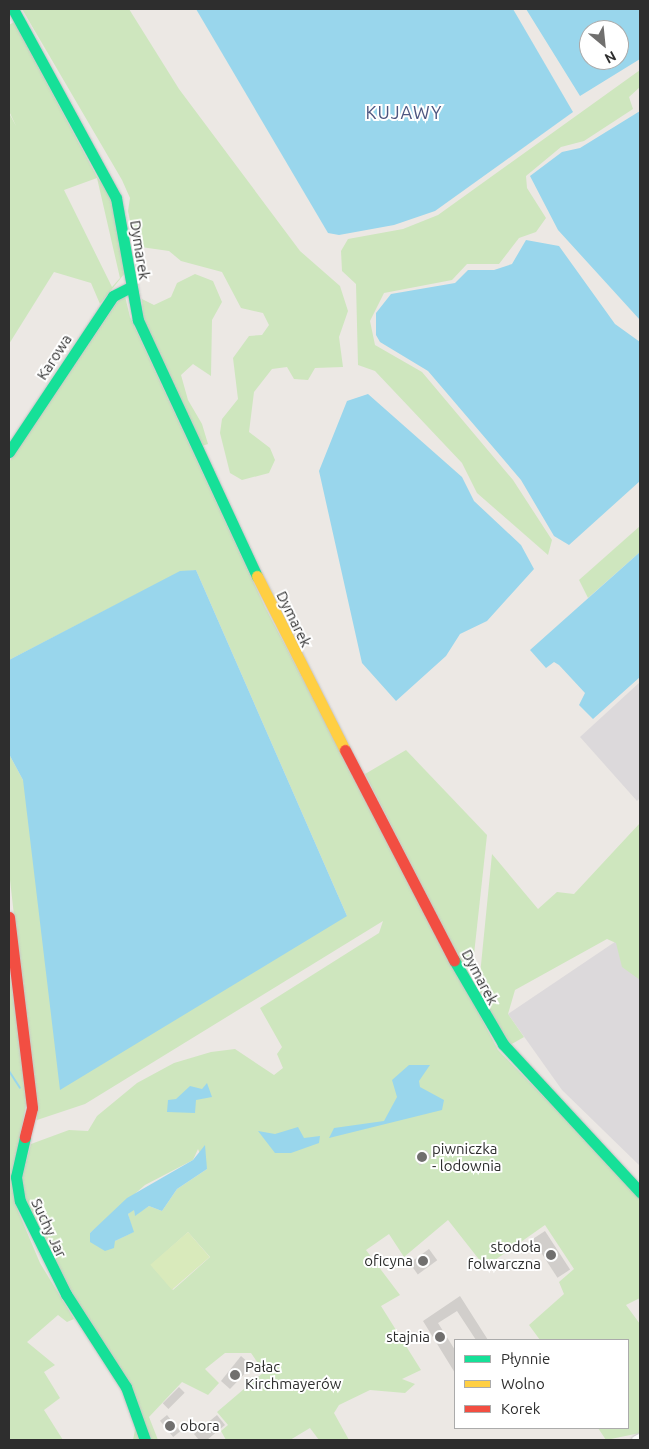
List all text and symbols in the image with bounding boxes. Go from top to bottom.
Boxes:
north arrow [579,20,629,70]
text: N [602,48,619,67]
district label: KUJAWY [365,101,443,123]
street label: Dymarek [126,219,154,281]
street label: Karowa [33,331,75,383]
street label: Dymarek [273,588,315,650]
street label: Dymarek [458,946,502,1008]
place label: piwniczka - lodownia [432,1139,502,1174]
marker: piwniczka - lodownia [416,1151,428,1163]
street label: Suchy Jar [27,1196,71,1260]
place label: stodoła folwarczna [467,1237,541,1272]
marker: stodoła folwarczna [545,1249,557,1261]
place label: oficyna [364,1252,413,1270]
marker: oficyna [417,1255,429,1267]
place label: stajnia [386,1328,430,1346]
marker: stajnia [434,1331,446,1343]
legend [454,1339,629,1429]
text: Płynnie [501,1350,550,1367]
place label: Pałac Kirchmayerów [245,1357,341,1392]
marker: Pałac Kirchmayerów [229,1369,241,1381]
text: Wolno [501,1375,545,1392]
text: Korek [501,1400,540,1417]
place label: obora [180,1417,220,1435]
marker: obora [164,1420,176,1432]

